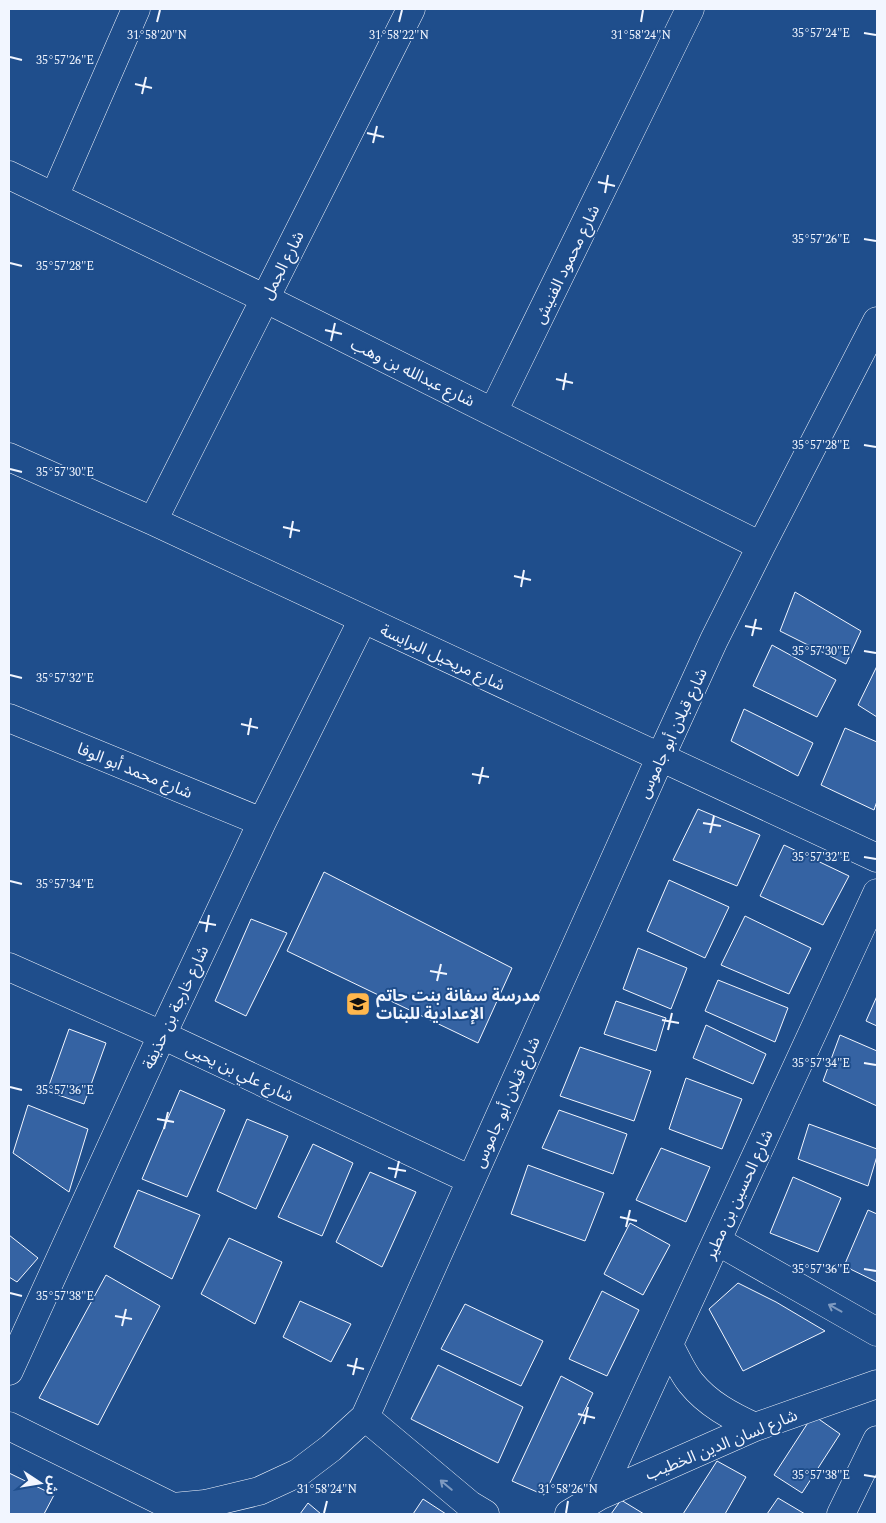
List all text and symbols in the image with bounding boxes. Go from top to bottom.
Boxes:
text: 35°57'24"E [792,24,850,43]
text: 31°58'20"N [127,26,187,45]
text: 31°58'22"N [369,26,429,45]
text: 31°58'24"N [611,26,671,45]
text: 35°57'26"E [36,51,94,70]
street label: شارع محمود الفنيش [528,201,606,328]
street label: شارع الجمل [255,227,310,304]
text: 35°57'26"E [792,230,850,249]
text: 35°57'28"E [36,257,94,276]
street label: شارع عبدالله بن وهب [346,332,479,413]
text: 35°57'28"E [792,436,850,455]
text: 35°57'30"E [36,463,94,482]
street label: شارع مريحيل البرايسة [376,618,509,697]
text: 35°57'30"E [792,642,850,661]
street label: شارع قبلان أبو جاموس [632,664,714,803]
text: 35°57'32"E [36,669,94,688]
street label: شارع محمد أبو الوفا [73,737,196,805]
text: 35°57'32"E [792,848,850,867]
text: 35°57'34"E [36,875,94,894]
street label: شارع خارجة بن حذيفة [137,942,215,1073]
place label: مدرسة سفانة بنت حاتم الإعدادية للبنات [376,984,540,1026]
school or university icon: مدرسة سفانة بنت حاتم الإعدادية للبنات [345,991,371,1017]
street label: شارع قبلان أبو جاموس [467,1033,547,1172]
street label: شارع علي بن يحيى [182,1037,297,1108]
text: 35°57'34"E [792,1054,850,1073]
text: 35°57'36"E [36,1081,94,1100]
street label: شارع الحسين بن مطير [698,1126,780,1264]
text: 35°57'36"E [792,1260,850,1279]
text: 35°57'38"E [36,1287,94,1306]
one-way arrow [828,1302,842,1312]
street label: شارع لسان الدين الخطيب [642,1403,801,1486]
north arrow [15,1458,65,1508]
text: 35°57'38"E [792,1466,850,1485]
text: ش [40,1474,64,1497]
text: 31°58'24"N [297,1480,357,1499]
one-way arrow [440,1480,453,1491]
text: 31°58'26"N [538,1480,598,1499]

